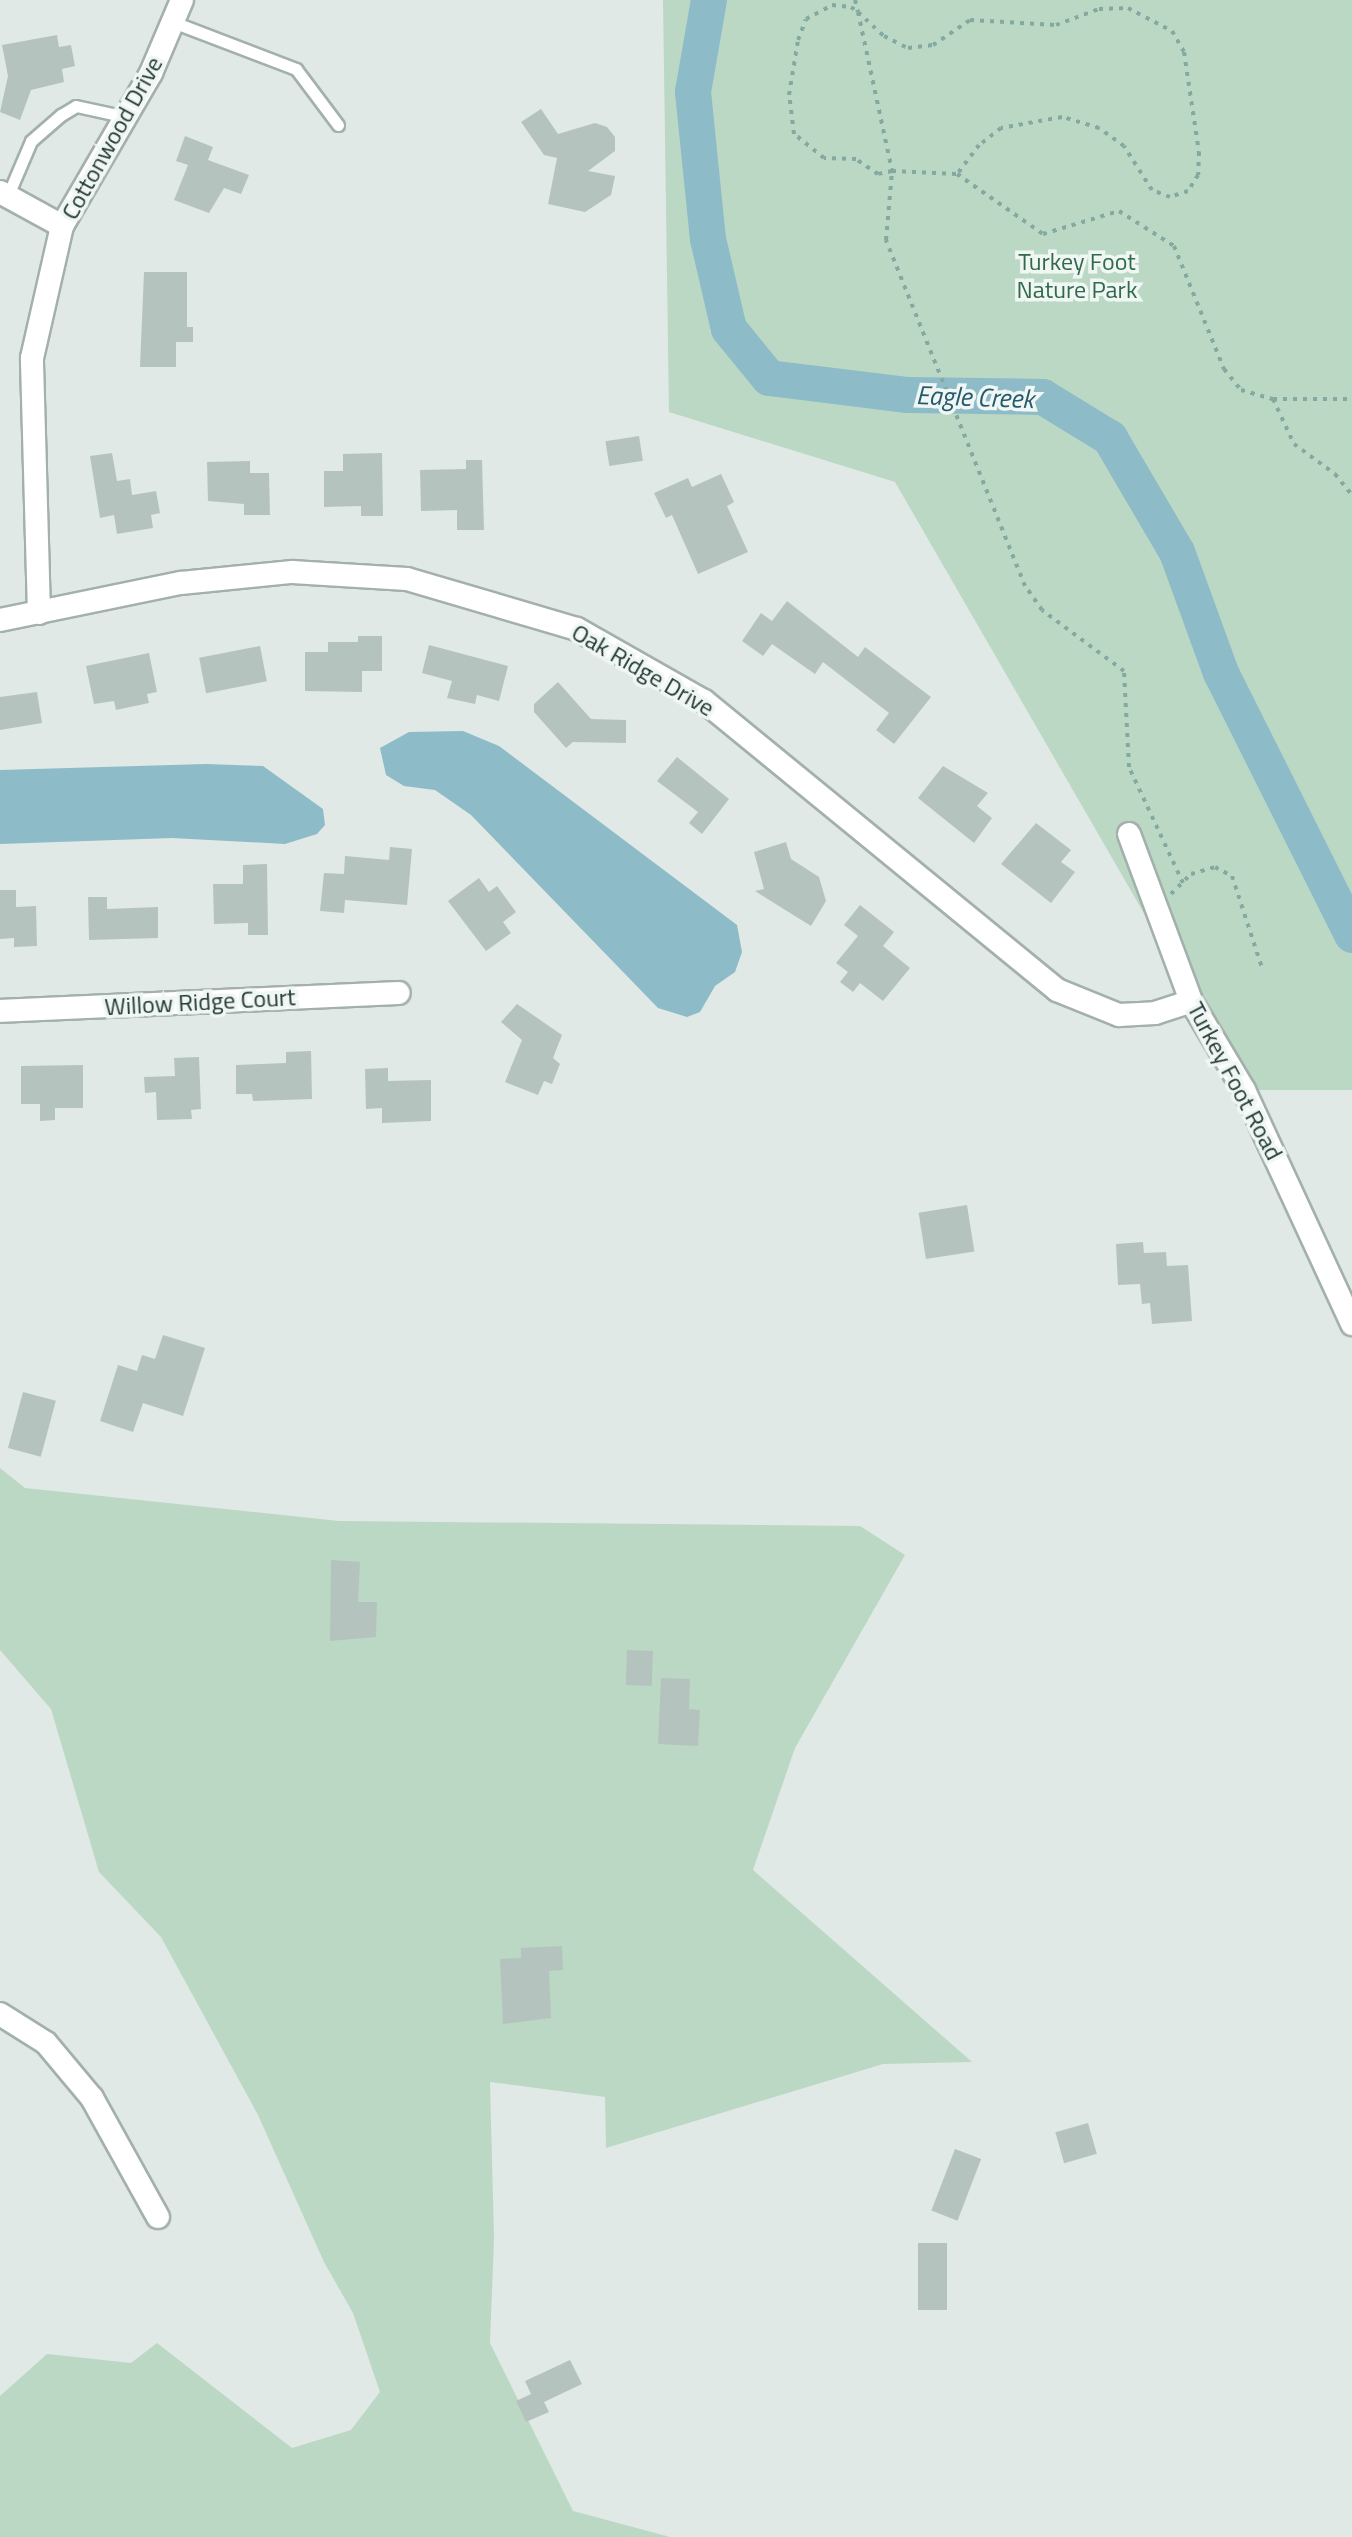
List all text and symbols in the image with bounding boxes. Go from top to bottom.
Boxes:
street label: Cottonwood Drive [55,52,169,224]
park label: Turkey Foot Nature Park [1017,248,1137,304]
water label: Eagle Creek [916,379,1034,415]
street label: Oak Ridge Drive [567,618,719,722]
street label: Willow Ridge Court [104,983,296,1021]
street label: Turkey Foot Road [1181,997,1289,1165]

